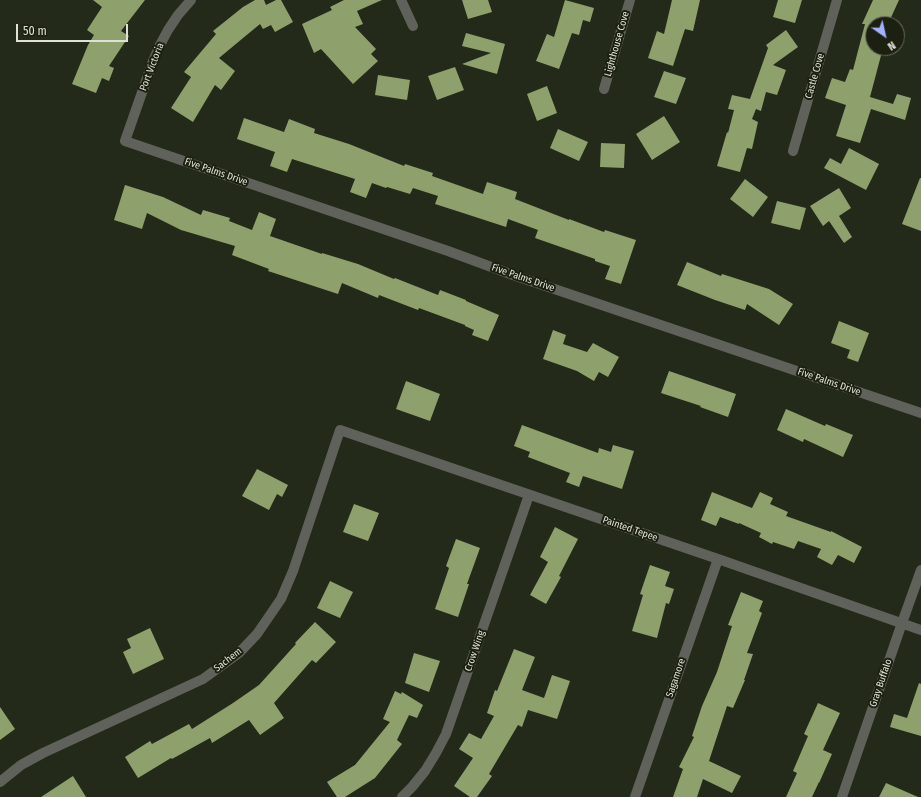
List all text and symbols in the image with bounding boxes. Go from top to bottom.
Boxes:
street label: Lighthouse Cove [602,10,632,78]
scale bar [18,16,130,42]
north arrow [865,16,905,56]
text: 50 m [23,24,47,38]
text: N [885,38,898,53]
street label: Port Victoria [137,41,167,93]
street label: Castle Cove [803,52,827,100]
street label: Five Palms Drive [183,156,249,188]
street label: Five Palms Drive [490,262,556,294]
street label: Five Palms Drive [796,366,862,398]
street label: Painted Tepee [601,514,659,544]
street label: Crow Wing [462,629,488,673]
street label: Sachem [212,645,244,675]
street label: Sagamore [664,657,688,699]
street label: Gray Buffalo [867,658,895,708]

